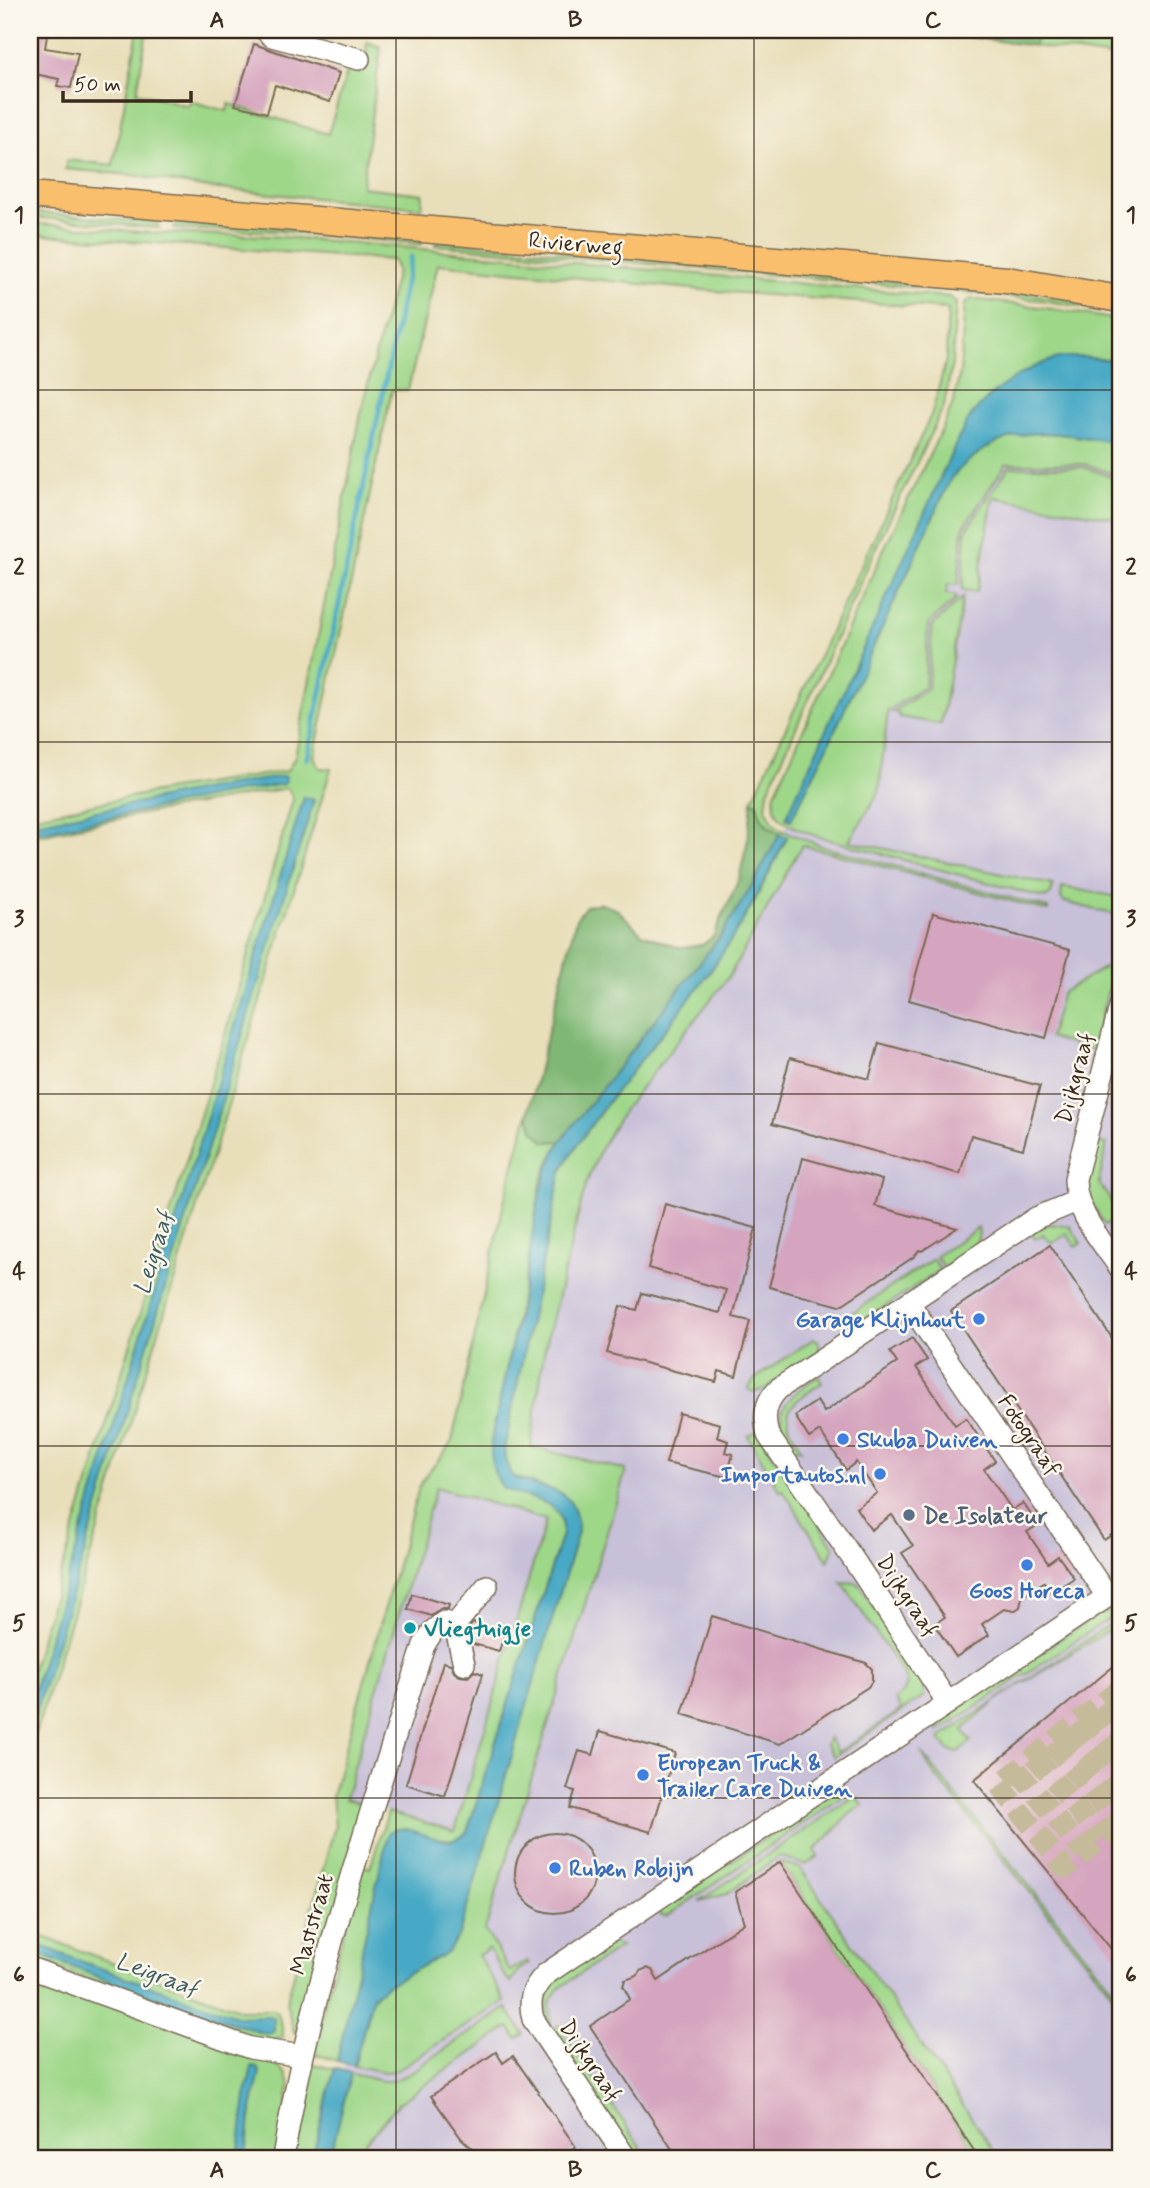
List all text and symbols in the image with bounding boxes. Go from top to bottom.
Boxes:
text: A [209,6,225,36]
text: B [568,6,583,36]
text: C [925,6,942,36]
scale bar [63,60,191,104]
text: 50 m [74,71,121,99]
text: 1 [14,201,24,231]
text: 1 [1126,201,1136,231]
street label: Rivierweg [527,226,624,266]
text: 2 [13,553,25,583]
text: 2 [1125,553,1137,583]
text: 3 [14,905,25,935]
text: 3 [1126,905,1137,935]
street label: Dijkgraaf [1049,1030,1102,1127]
water label: Leigraaf [127,1206,182,1299]
text: 4 [12,1257,26,1287]
text: 4 [1124,1257,1138,1287]
place label: Garage Klijnhout [796,1306,965,1338]
marker: Garage Klijnhout [971,1311,987,1327]
street label: Fotograaf [988,1389,1067,1484]
place label: Skuba Duiven [857,1426,998,1456]
marker: Skuba Duiven [835,1431,851,1447]
place label: Importautos.nl [720,1461,866,1491]
marker: Importautos.nl [872,1466,888,1482]
place label: De Isolateur [923,1502,1048,1532]
marker: De Isolateur [901,1507,917,1523]
street label: Dijkgraaf [868,1549,944,1643]
marker: Goos Horeca [1019,1557,1035,1573]
place label: Goos Horeca [969,1577,1085,1607]
text: 5 [12,1609,26,1639]
text: 5 [1124,1609,1138,1639]
place label: Vliegtuigje [424,1615,531,1645]
marker: Vliegtuigje [402,1620,418,1636]
place label: European Truck & Trailer Care Duiven [657,1749,853,1805]
marker: European Truck & Trailer Care Duiven [635,1767,651,1783]
place label: Ruben Robijn [569,1855,694,1885]
marker: Ruben Robijn [547,1860,563,1876]
street label: Maststraat [284,1870,342,1979]
water label: Leigraaf [111,1946,204,2005]
text: 6 [13,1961,25,1991]
text: 6 [1125,1961,1137,1991]
street label: Dijkgraaf [551,2014,628,2108]
text: A [209,2156,225,2186]
text: B [568,2156,583,2186]
text: C [925,2156,942,2186]

